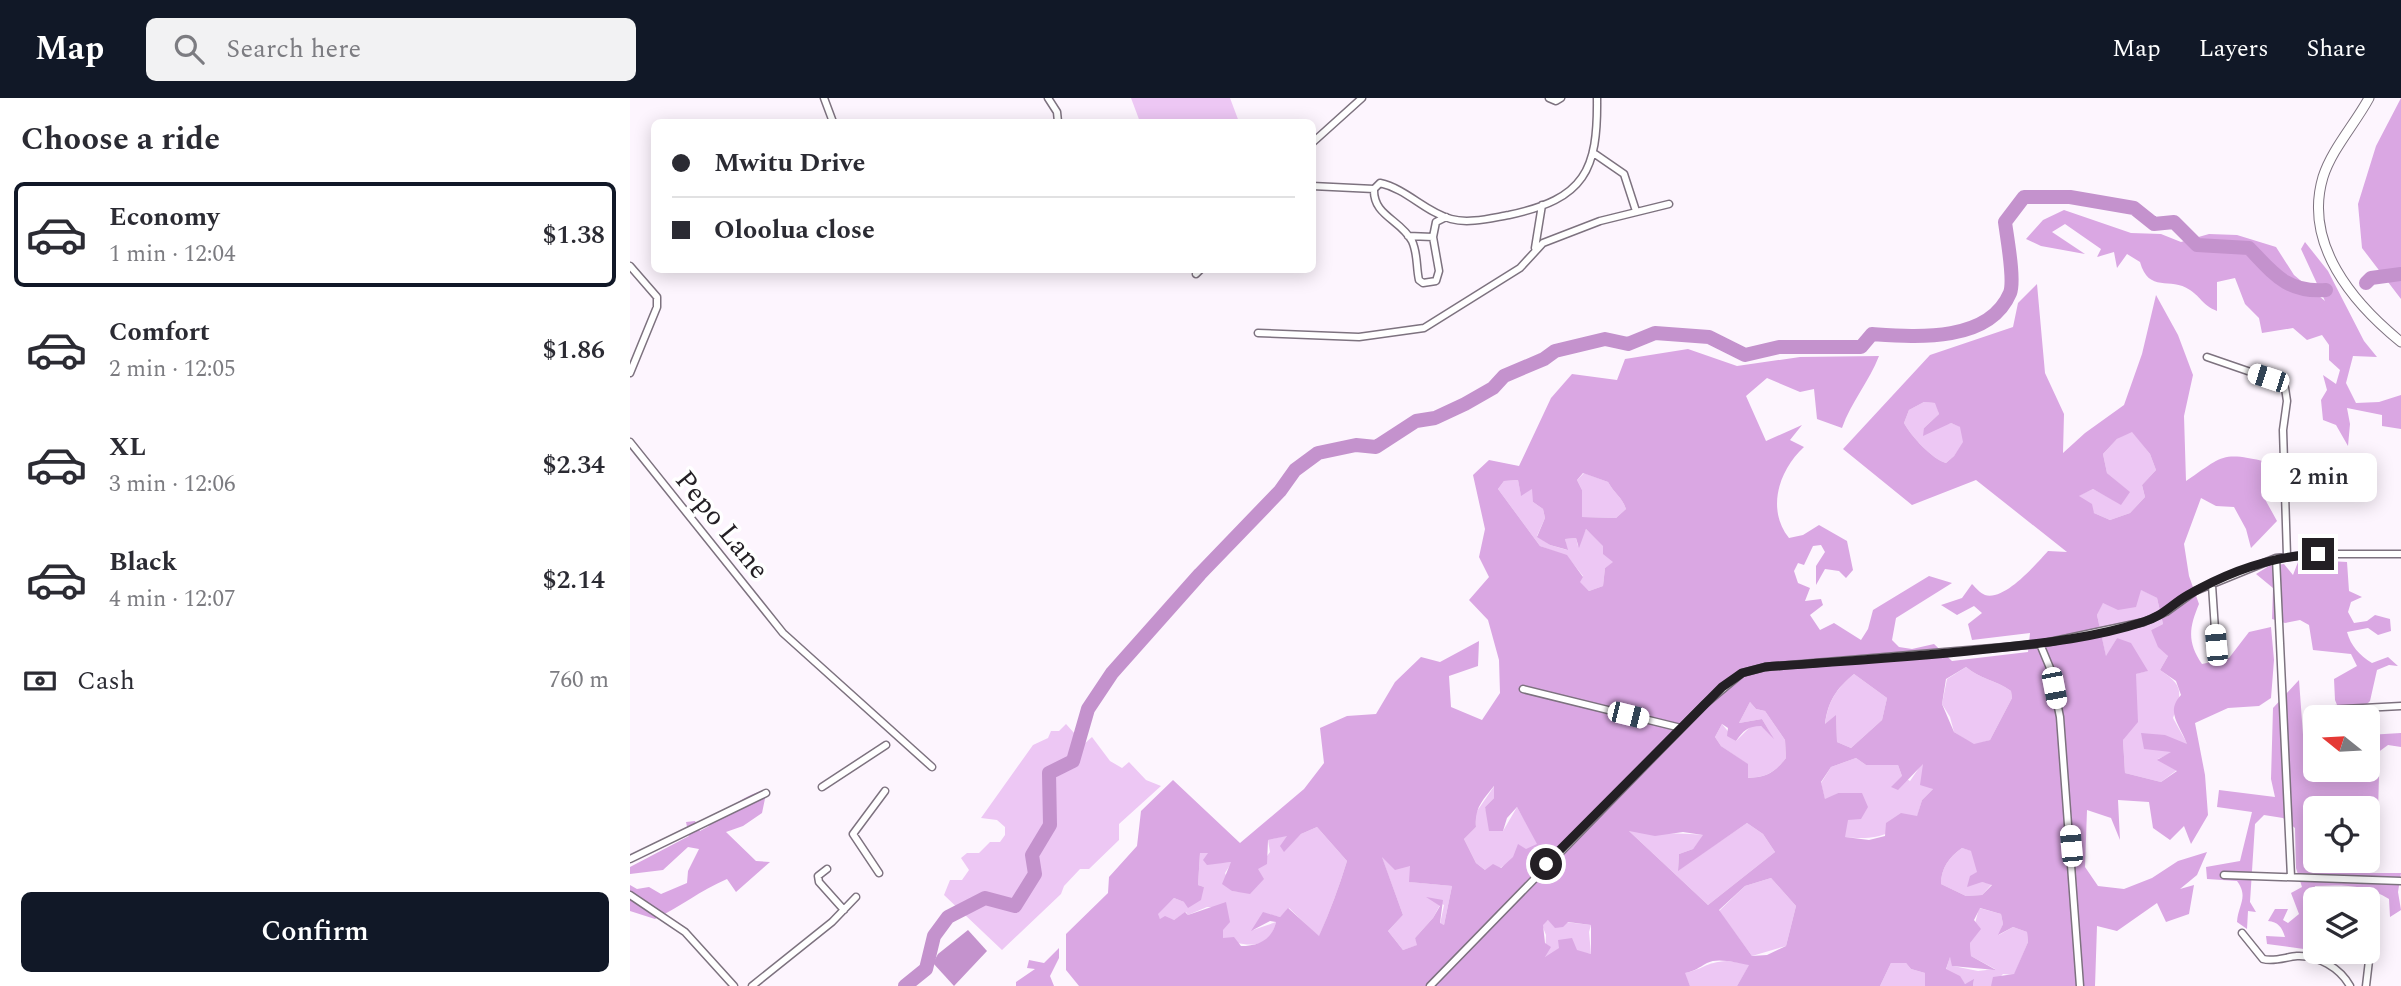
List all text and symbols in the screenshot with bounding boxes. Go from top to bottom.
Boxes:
search box [146,18,636,81]
text: Map [35,24,104,74]
text: Search here [226,29,361,69]
icon: search [170,30,208,68]
text: Map [2112,31,2161,67]
text: Layers [2199,31,2269,67]
text: Share [2307,31,2366,67]
text: Choose a ride [21,115,220,164]
text: Mwitu Drive [714,143,865,183]
text: Economy [109,197,219,237]
icon: car [25,203,88,266]
text: Oloolua close [714,210,875,250]
text: $1.38 [542,215,605,255]
text: 1 min · 12:04 [109,237,236,272]
text: Comfort [109,312,210,352]
icon: car [25,318,88,381]
text: $1.86 [542,330,605,370]
text: 2 min · 12:05 [109,352,236,387]
car [2245,362,2292,394]
text: XL [109,427,146,467]
icon: car [25,433,88,496]
text: $2.34 [542,445,605,485]
callout: 2 min [2260,452,2376,502]
text: 2 min [2289,460,2349,495]
street label: Pepo Lane [664,461,780,589]
text: 3 min · 12:06 [109,467,236,502]
route end [2302,538,2334,570]
text: Black [109,542,177,582]
icon: car [25,548,88,611]
text: $2.14 [542,560,605,600]
text: 4 min · 12:07 [109,582,236,617]
car [2204,623,2229,667]
text: Cash [77,661,135,701]
icon: cash [21,662,59,700]
text: 760 m [549,663,609,698]
car [2040,665,2069,711]
car [1606,700,1651,730]
north arrow [2303,705,2380,782]
map controls [2303,705,2380,964]
button: locate [2303,796,2380,873]
car [2059,824,2084,868]
route start [1530,848,1562,880]
button: layers [2303,887,2380,964]
button: Confirm [21,892,609,972]

